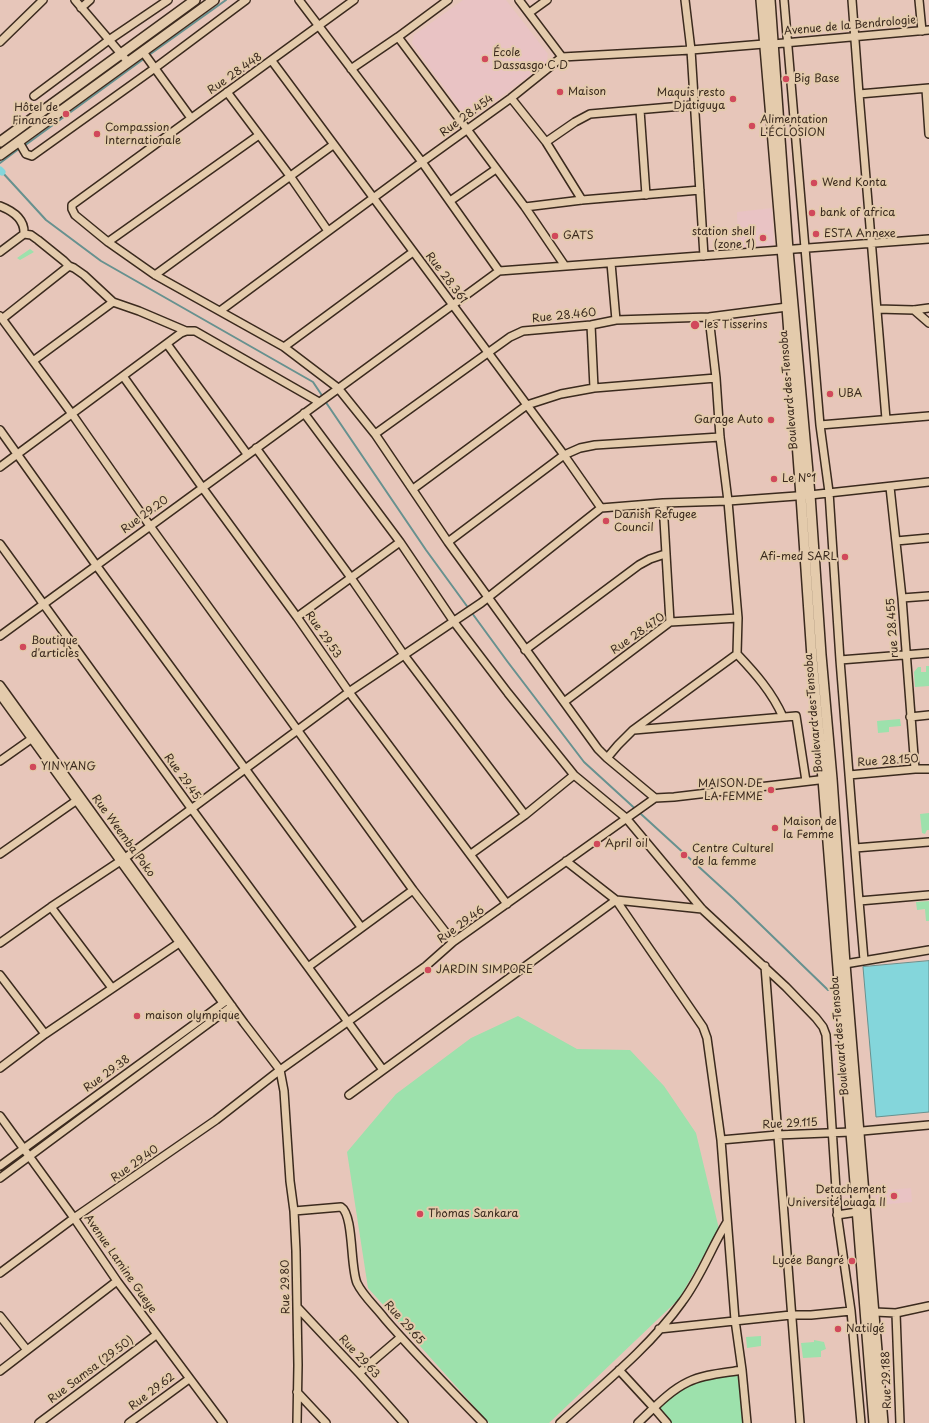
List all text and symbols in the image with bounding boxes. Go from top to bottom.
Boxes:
street label: Avenue de la Bendrologie [783,14,917,38]
place label: École Dassasgo C D [493,46,568,72]
street label: Rue 28.448 [205,50,265,98]
marker: École Dassasgo C D [480,54,490,64]
place label: Big Base [794,72,839,86]
marker: Big Base [781,74,791,84]
place label: Maison [568,85,606,99]
place label: Maquis resto Djatiguya [657,86,725,112]
marker: Maison [555,87,565,97]
street label: Rue 28.454 [438,92,496,140]
marker: Maquis resto Djatiguya [728,94,738,104]
place label: Hôtel de Finances [12,101,58,127]
marker: Hôtel de Finances [61,109,71,119]
place label: Alimentation L'ÉCLOSION [760,113,828,139]
place label: Compassion Internationale [105,121,181,147]
marker: Alimentation L'ÉCLOSION [747,121,757,131]
marker: Compassion Internationale [92,129,102,139]
place label: Wend Konta [822,176,887,190]
marker: Wend Konta [809,178,819,188]
place label: bank of africa [820,206,895,220]
marker: bank of africa [807,208,817,218]
place label: station shell (zone 1) [692,225,755,251]
place label: ESTA Annexe [824,227,896,241]
place label: GATS [563,229,594,243]
marker: ESTA Annexe [811,229,821,239]
marker: GATS [550,231,560,241]
marker: station shell (zone 1) [758,233,768,243]
street label: Rue 28.361 [423,250,469,306]
street label: Rue 28.460 [531,306,597,326]
place label: les Tisserins [704,318,767,332]
marker: les Tisserins [689,319,701,331]
street label: Boulevard des Tensoba [777,330,801,450]
place label: UBA [838,387,862,401]
marker: UBA [825,389,835,399]
place label: Garage Auto [694,413,763,427]
marker: Garage Auto [766,415,776,425]
place label: Le N°1 [782,472,816,486]
marker: Le N°1 [769,474,779,484]
street label: Rue 29.20 [119,493,171,537]
place label: Danish Refugee Council [614,508,697,534]
marker: Danish Refugee Council [601,516,611,526]
place label: Afi-med SARL [760,550,837,564]
marker: Afi-med SARL [840,552,850,562]
street label: rue 28.455 [884,598,902,658]
street label: Rue 29.53 [302,609,344,661]
street label: Rue 28.470 [609,611,667,657]
place label: Boutique d'articles [31,634,79,660]
marker: Boutique d'articles [18,642,28,652]
street label: Boulevard des Tensoba [802,653,826,773]
street label: Rue 29.45 [161,751,203,803]
street label: Rue 28.150 [857,752,919,770]
place label: YIN YANG [41,760,96,774]
marker: YIN YANG [28,762,38,772]
place label: MAISON DE LA FEMME [698,777,763,803]
marker: MAISON DE LA FEMME [766,785,776,795]
street label: Rue Weemba Poko [89,792,157,880]
place label: Maison de la Femme [783,815,837,841]
marker: Maison de la Femme [770,823,780,833]
place label: April oil [605,837,648,851]
marker: April oil [592,839,602,849]
place label: Centre Culturel de la femme [692,842,774,868]
marker: Centre Culturel de la femme [679,850,689,860]
street label: Rue 29.46 [435,904,487,946]
place label: JARDIN SIMPORE [436,963,533,977]
marker: JARDIN SIMPORE [423,965,433,975]
street label: Boulevard des Tensoba [828,976,852,1096]
place label: maison olympique [145,1009,240,1023]
marker: maison olympique [132,1011,142,1021]
street label: Rue 29.38 [81,1053,133,1095]
street label: Rue 29.115 [762,1116,818,1132]
street label: Rue 29.40 [109,1143,161,1185]
place label: Detachement Université ouaga II [787,1183,886,1209]
marker: Detachement Université ouaga II [889,1191,899,1201]
place label: Thomas Sankara [428,1207,518,1221]
marker: Thomas Sankara [415,1209,425,1219]
street label: Avenue Lamine Gueye [81,1212,159,1316]
place label: Lycée Bangré [772,1254,844,1268]
marker: Lycée Bangré [847,1256,857,1266]
street label: Rue 29.80 [279,1260,293,1314]
street label: Rue 29.65 [381,1299,427,1347]
place label: Natilgé [846,1322,885,1336]
marker: Natilgé [833,1324,843,1334]
street label: Rue 29.63 [336,1333,382,1381]
street label: Rue Samsa (29.50) [46,1334,136,1406]
street label: Rue 29.188 [879,1351,895,1409]
street label: Rue 29.62 [127,1371,177,1413]

